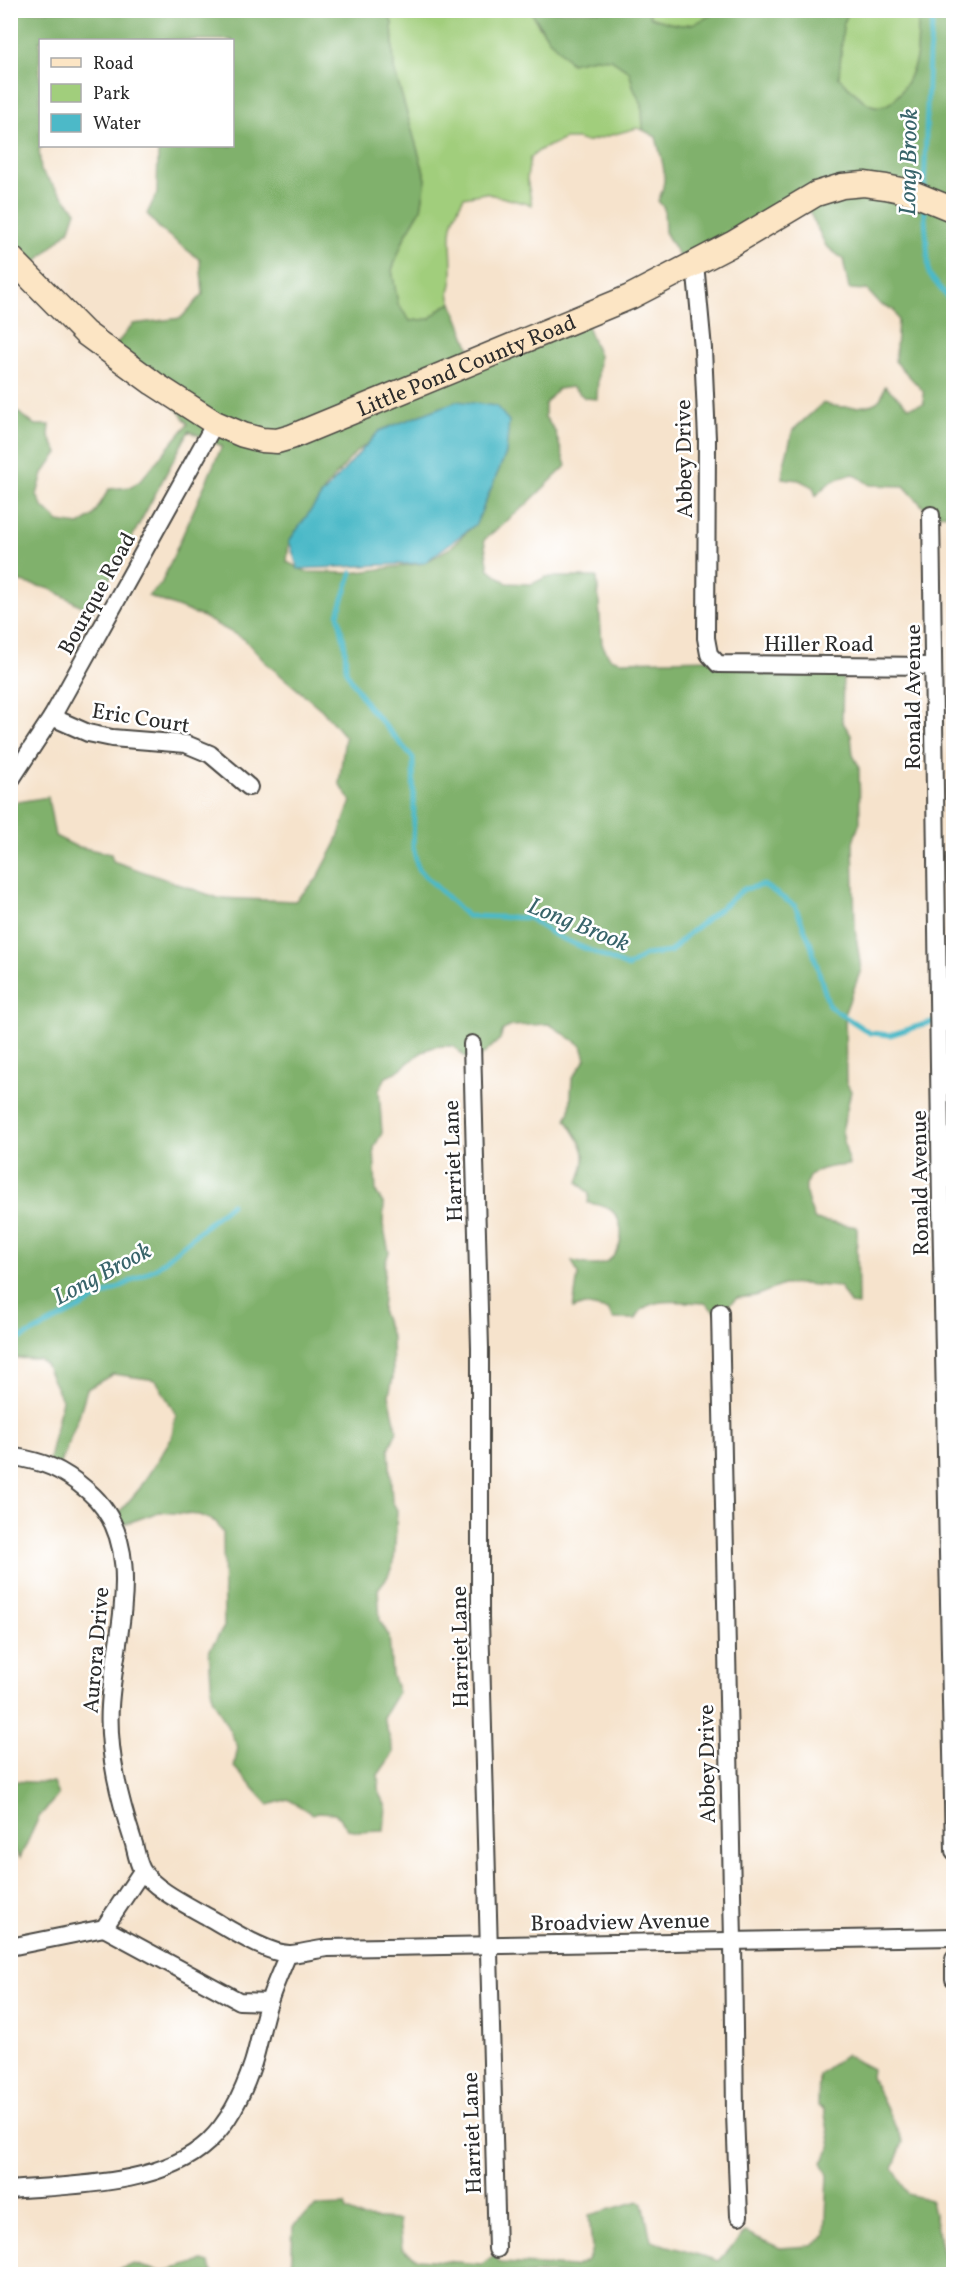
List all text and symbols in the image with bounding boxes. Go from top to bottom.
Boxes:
legend [39,39,234,147]
text: Road [93,52,134,77]
text: Park [93,82,130,107]
water label: Long Brook [892,108,928,216]
text: Water [93,112,141,137]
street label: Little Pond County Road [353,308,581,426]
street label: Abbey Drive [669,399,702,519]
street label: Bourque Road [52,527,145,661]
street label: Ronald Avenue [899,624,930,770]
street label: Hiller Road [764,630,874,661]
street label: Eric Court [89,696,192,743]
water label: Long Brook [522,890,634,962]
street label: Harriet Lane [437,1099,472,1222]
street label: Ronald Avenue [905,1110,938,1256]
water label: Long Brook [48,1235,158,1315]
street label: Aurora Drive [77,1586,118,1715]
street label: Harriet Lane [445,1586,478,1708]
street label: Abbey Drive [692,1704,725,1824]
street label: Broadview Avenue [530,1906,710,1941]
street label: Harriet Lane [456,2071,491,2194]

